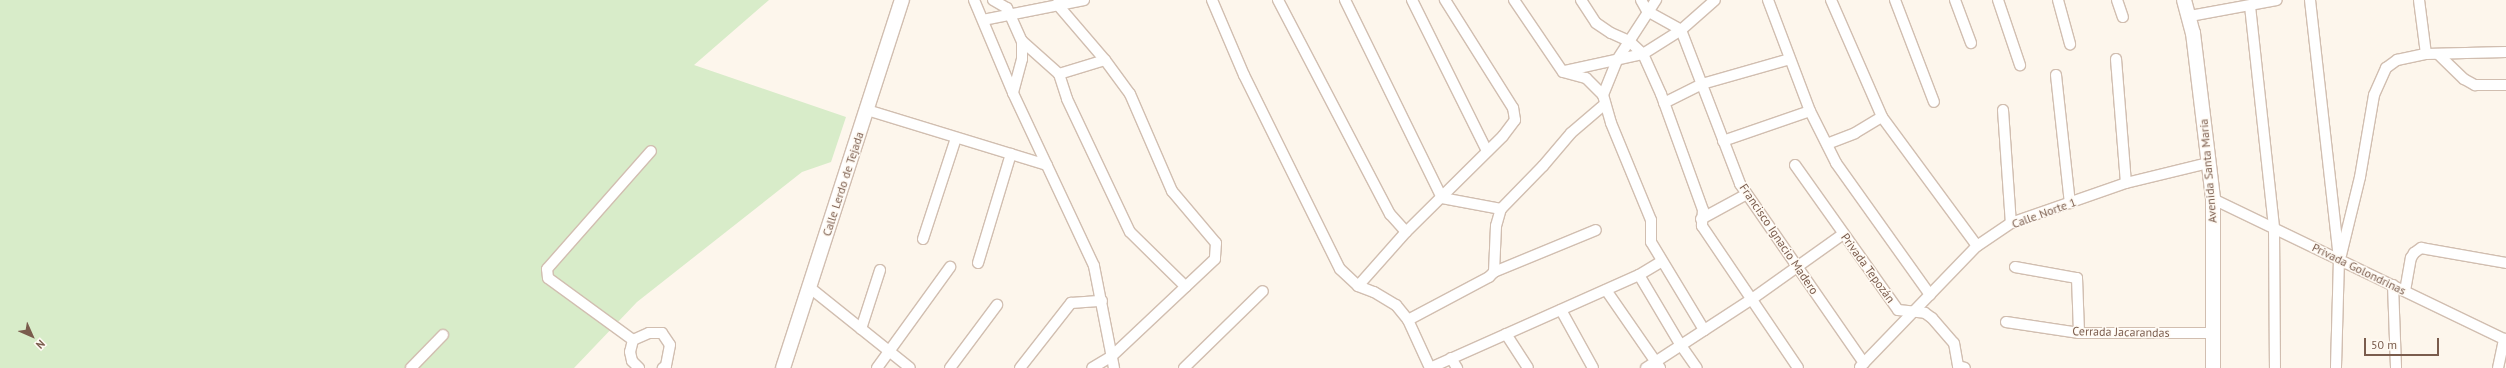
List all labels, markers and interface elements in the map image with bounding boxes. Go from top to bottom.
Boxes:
street label: Avenida Santa María [2196,118,2220,224]
street label: Calle Lerdo de Tejada [819,130,867,238]
street label: Francisco Ignacio Madero [1737,181,1821,297]
street label: Calle Norte 1 [2010,195,2078,231]
street label: Privada Tepozán [1838,230,1898,306]
street label: Privada Golondrinas [2310,240,2408,298]
north arrow [12,316,52,356]
street label: Cerrada Jacarandas [2072,324,2170,340]
scale bar [2366,330,2441,356]
text: N [33,337,48,352]
text: 50 m [2371,337,2397,352]

